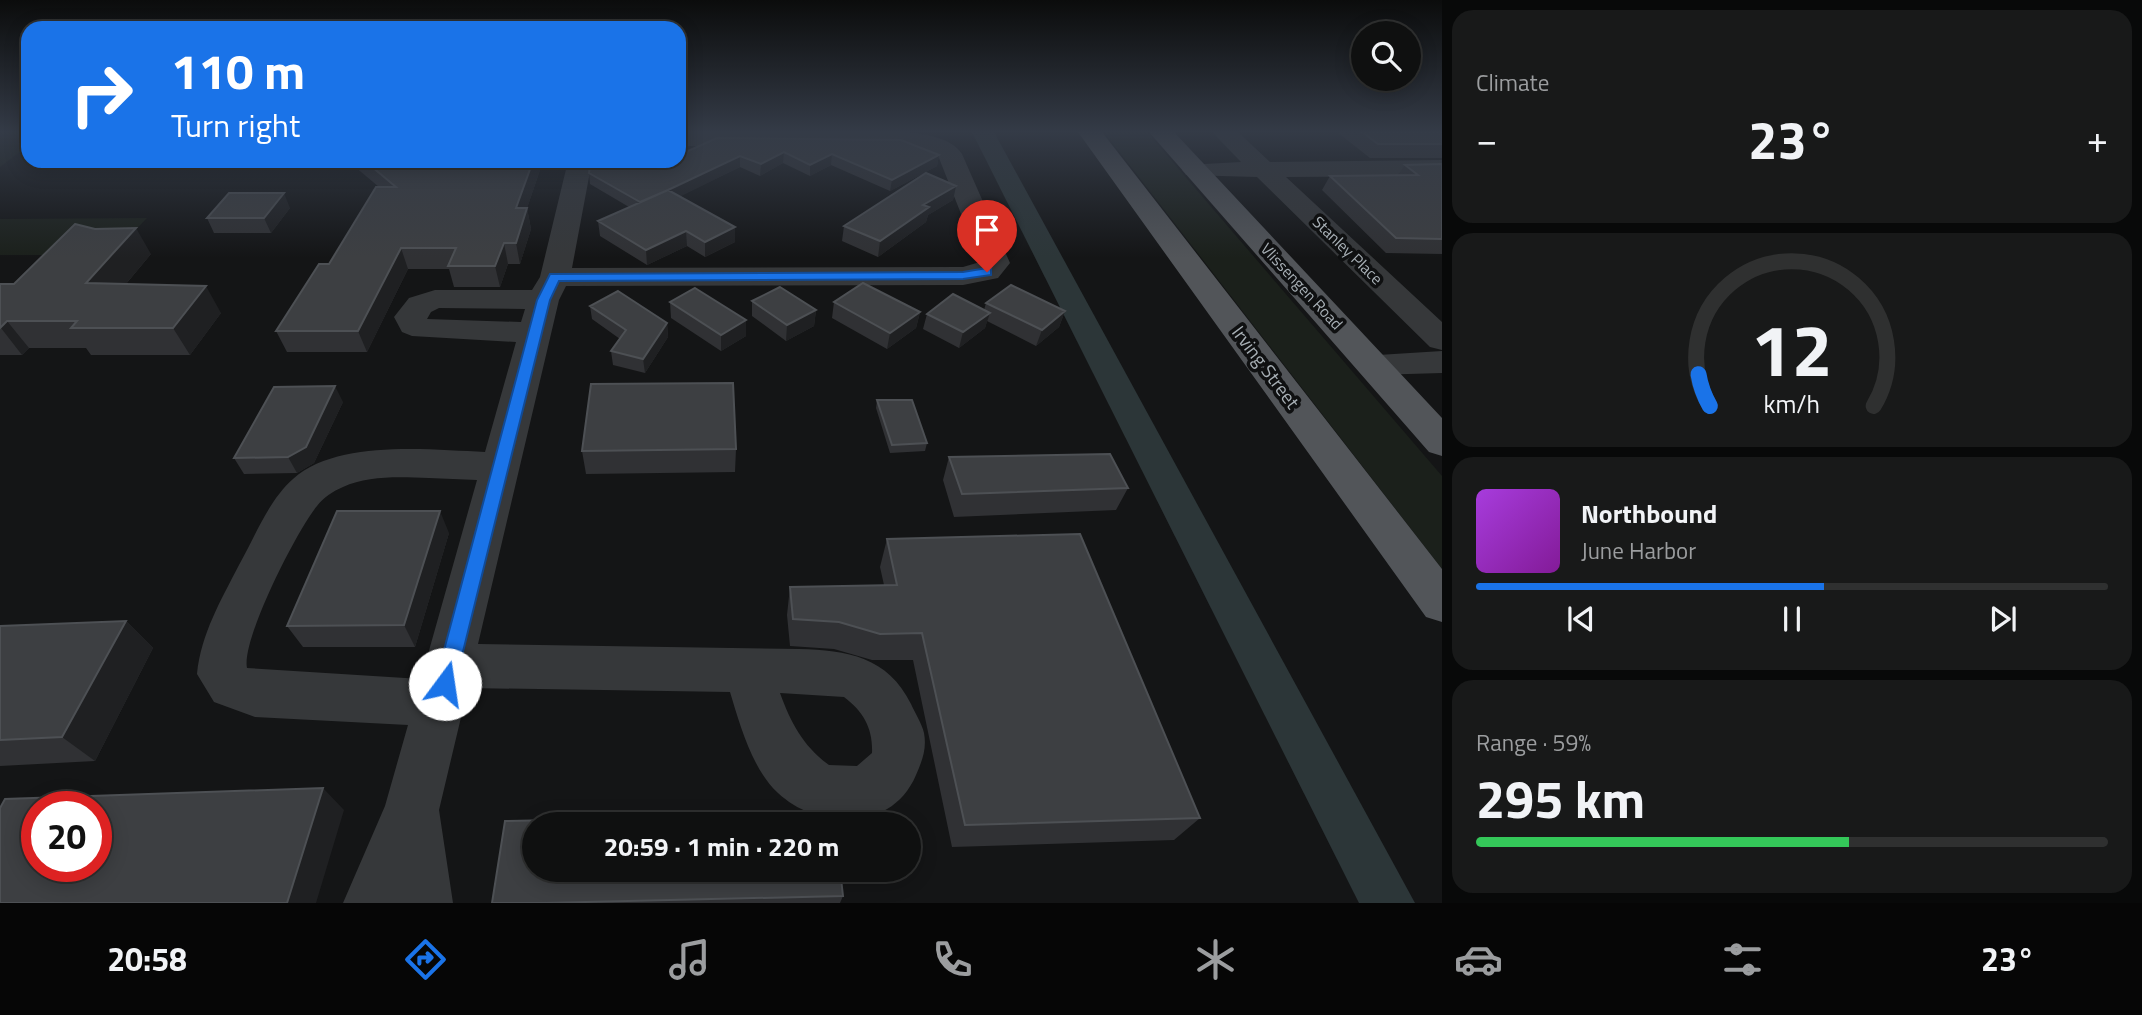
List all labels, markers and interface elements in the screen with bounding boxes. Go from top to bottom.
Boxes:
map controls [1351,21,1421,91]
button: search [1351,21,1421,91]
text: 110 m [171,33,305,108]
icon: right [56,49,147,140]
text: Climate [1476,65,1549,100]
text: 23° [1748,100,1836,179]
text: Turn right [171,101,300,149]
text: − [1476,110,1497,168]
text: + [2087,110,2108,168]
pin [957,200,1017,272]
street label: Stanley Place [1307,210,1389,290]
icon: arrive [968,211,1006,249]
street label: Vlissengen Road [1255,237,1349,335]
text: 12 [1751,294,1833,404]
street label: Irving Street [1225,319,1308,415]
text: km/h [1764,385,1820,423]
text: Northbound [1581,494,1717,533]
text: June Harbor [1581,533,1696,568]
icon: previous [1562,600,1600,638]
icon: pause [1773,600,1811,638]
icon: next [1984,600,2022,638]
position arrow [408,647,482,721]
text: Range · 59% [1476,725,1591,760]
text: 295 km [1476,759,1645,838]
speed limit sign: 20 [21,791,112,882]
text: 20:59 · 1 min · 220 m [604,827,839,866]
text: 20:58 [107,935,187,983]
icon: directions [401,935,450,984]
icon: music [665,935,714,984]
icon: phone [928,935,977,984]
icon: climate [1191,935,1240,984]
icon: car [1454,935,1503,984]
icon: filters [1718,935,1767,984]
text: 23° [1981,935,2035,983]

